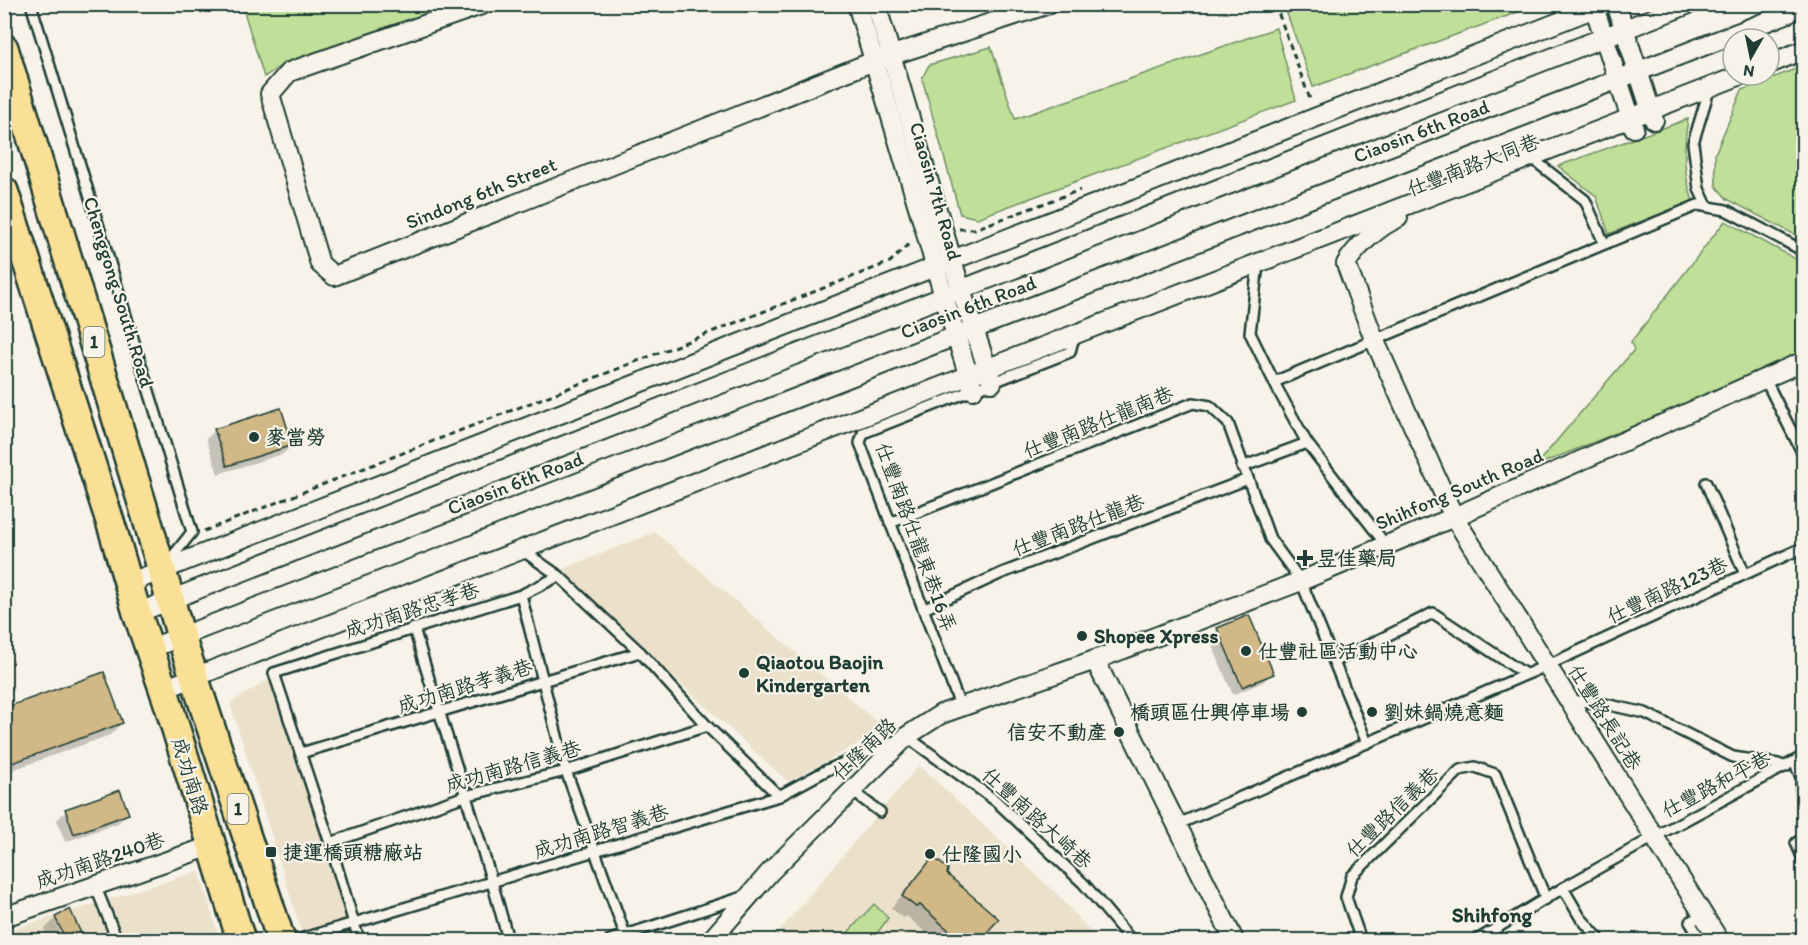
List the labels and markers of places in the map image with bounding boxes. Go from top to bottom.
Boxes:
place label: 麥當勞 [266,425,326,449]
marker: 麥當勞 [247,430,261,444]
place label: 昱佳藥局 [1317,546,1397,570]
marker: 昱佳藥局 [1298,551,1312,565]
place label: Shopee Xpress [1094,624,1218,649]
marker: Shopee Xpress [1075,629,1089,643]
place label: 仕豐社區活動中心 [1258,639,1418,663]
marker: 仕豐社區活動中心 [1239,644,1253,658]
place label: Qiaotou Baojin Kindergarten [756,650,883,698]
marker: Qiaotou Baojin Kindergarten [737,666,751,680]
place label: 橋頭區仕興停車場 [1130,700,1290,724]
place label: 劉妹鍋燒意麵 [1384,700,1504,724]
marker: 橋頭區仕興停車場 [1295,705,1309,719]
marker: 劉妹鍋燒意麵 [1365,705,1379,719]
place label: 信安不動產 [1007,720,1107,744]
marker: 信安不動產 [1112,725,1126,739]
place label: 捷運橋頭糖廠站 [283,840,423,864]
place label: 仕隆國小 [942,842,1022,866]
marker: 捷運橋頭糖廠站 [264,845,278,859]
marker: 仕隆國小 [923,847,937,861]

